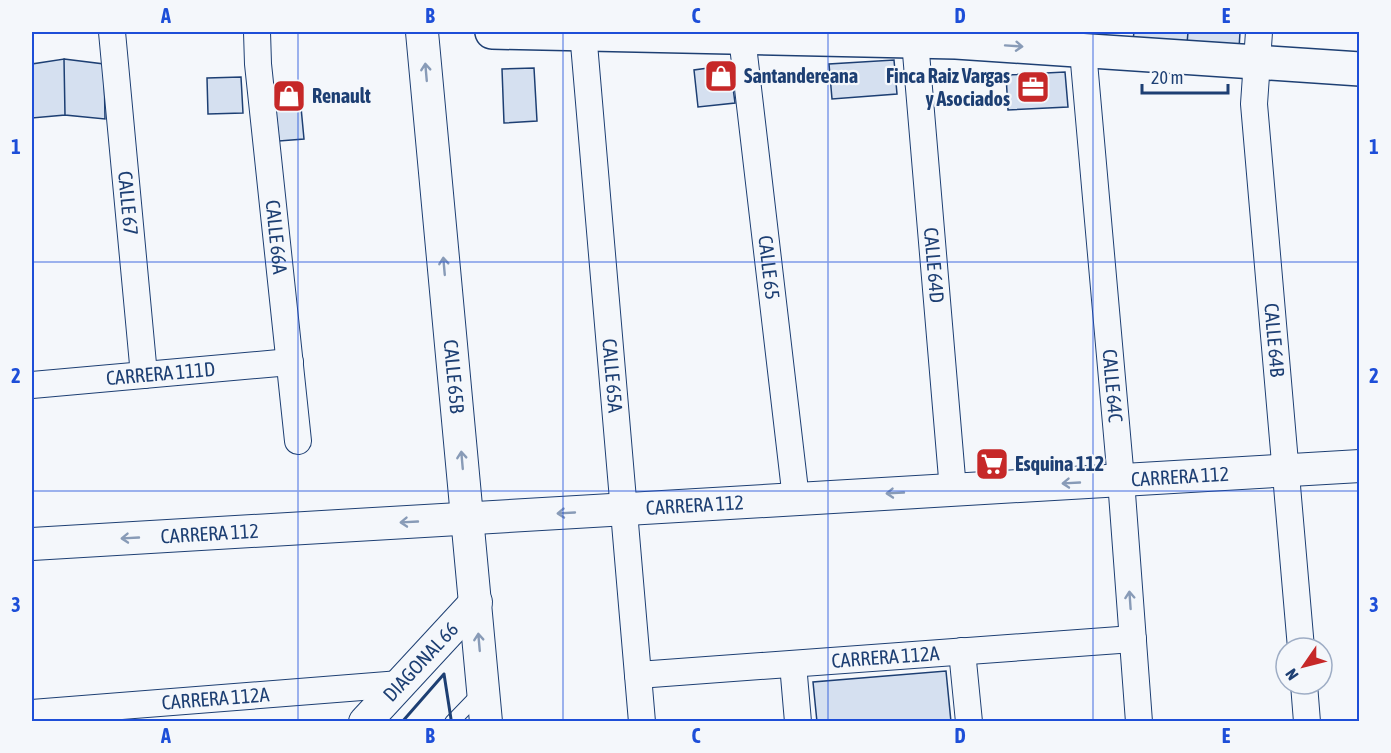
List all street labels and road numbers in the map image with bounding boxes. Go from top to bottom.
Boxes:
street label: CALLE 67 [114,170,143,236]
street label: CALLE 66A [262,199,292,275]
street label: CALLE 64D [920,227,949,304]
street label: CALLE 65 [754,234,785,301]
street label: CALLE 64B [1260,302,1290,378]
street label: CALLE 65A [598,338,628,414]
street label: CALLE 65B [440,339,469,415]
street label: CALLE 64C [1098,348,1128,423]
street label: CARRERA 111D [105,357,216,389]
street label: CARRERA 112 [1130,462,1230,490]
street label: CARRERA 112 [645,490,744,519]
street label: CARRERA 112 [160,519,259,547]
street label: DIAGONAL 66 [378,617,462,706]
street label: CARRERA 112A [831,641,940,672]
street label: CARRERA 112A [161,682,270,714]

